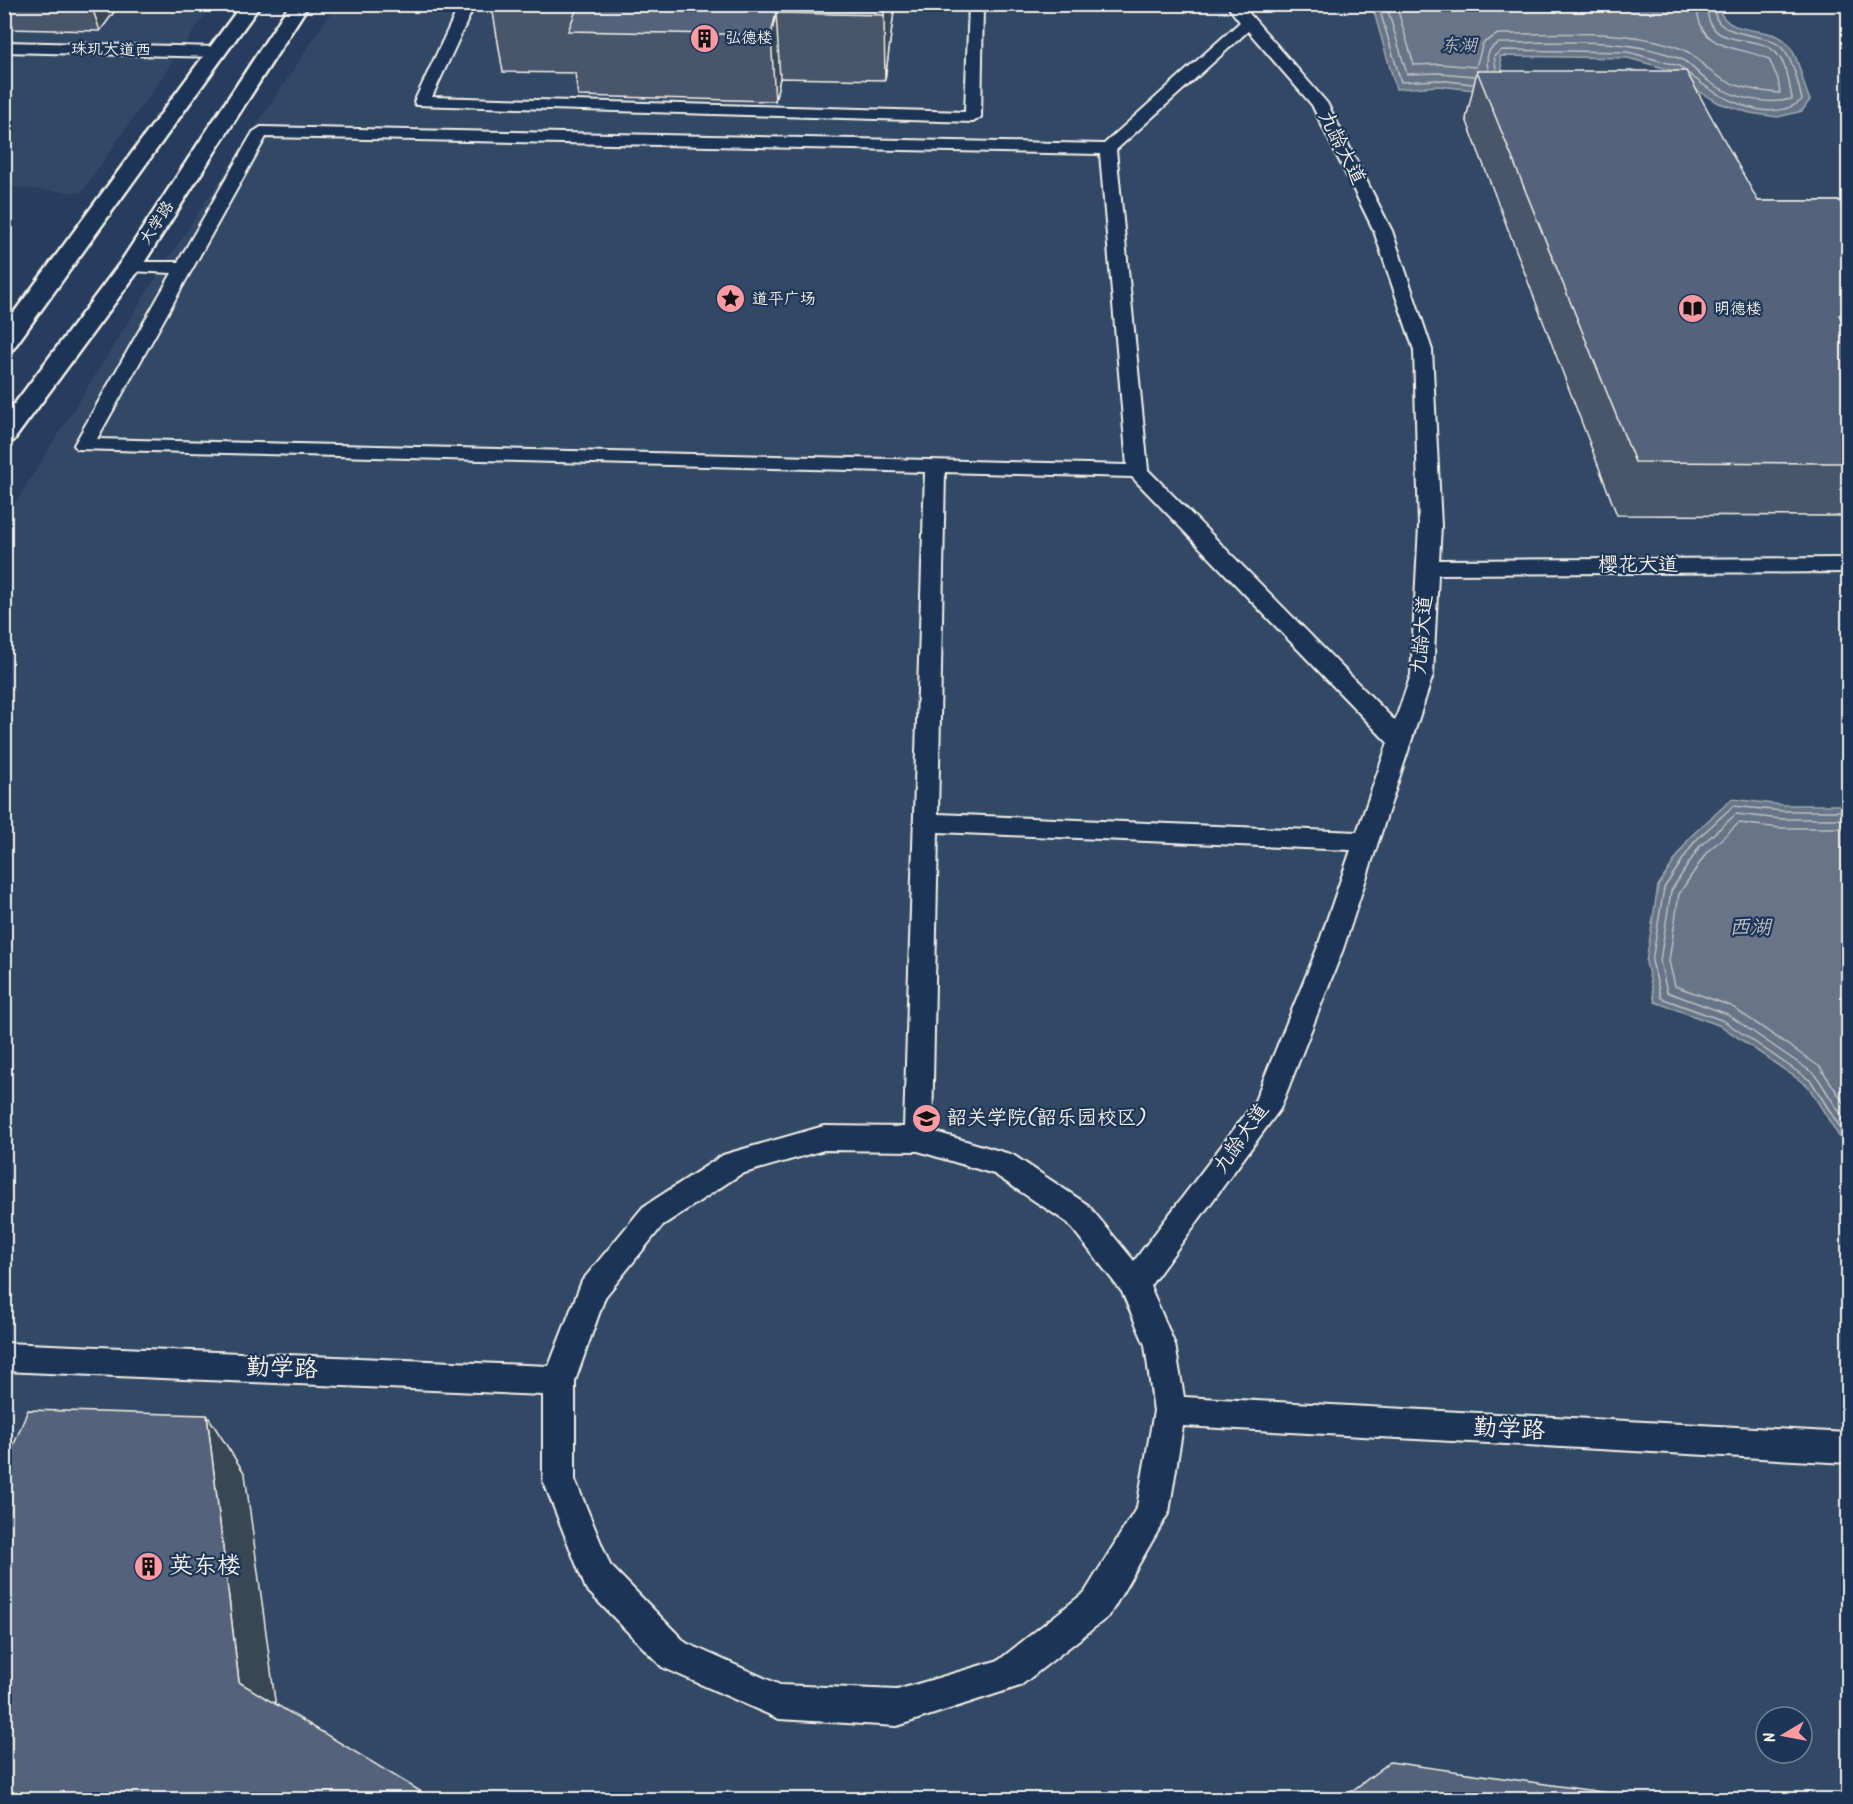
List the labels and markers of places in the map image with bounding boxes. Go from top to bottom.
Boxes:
building icon: 弘德楼 [688,22,720,54]
place label: 弘德楼 [725,26,773,51]
place icon: 道平广场 [715,283,747,315]
place label: 道平广场 [752,287,816,312]
library icon: 明德楼 [1677,293,1709,325]
place label: 明德楼 [1714,297,1762,322]
school or university icon: 韶关学院(韶乐园校区) [910,1103,942,1135]
place label: 韶关学院(韶乐园校区) [947,1103,1147,1135]
place label: 英东楼 [169,1547,241,1586]
building icon: 英东楼 [132,1550,164,1582]

